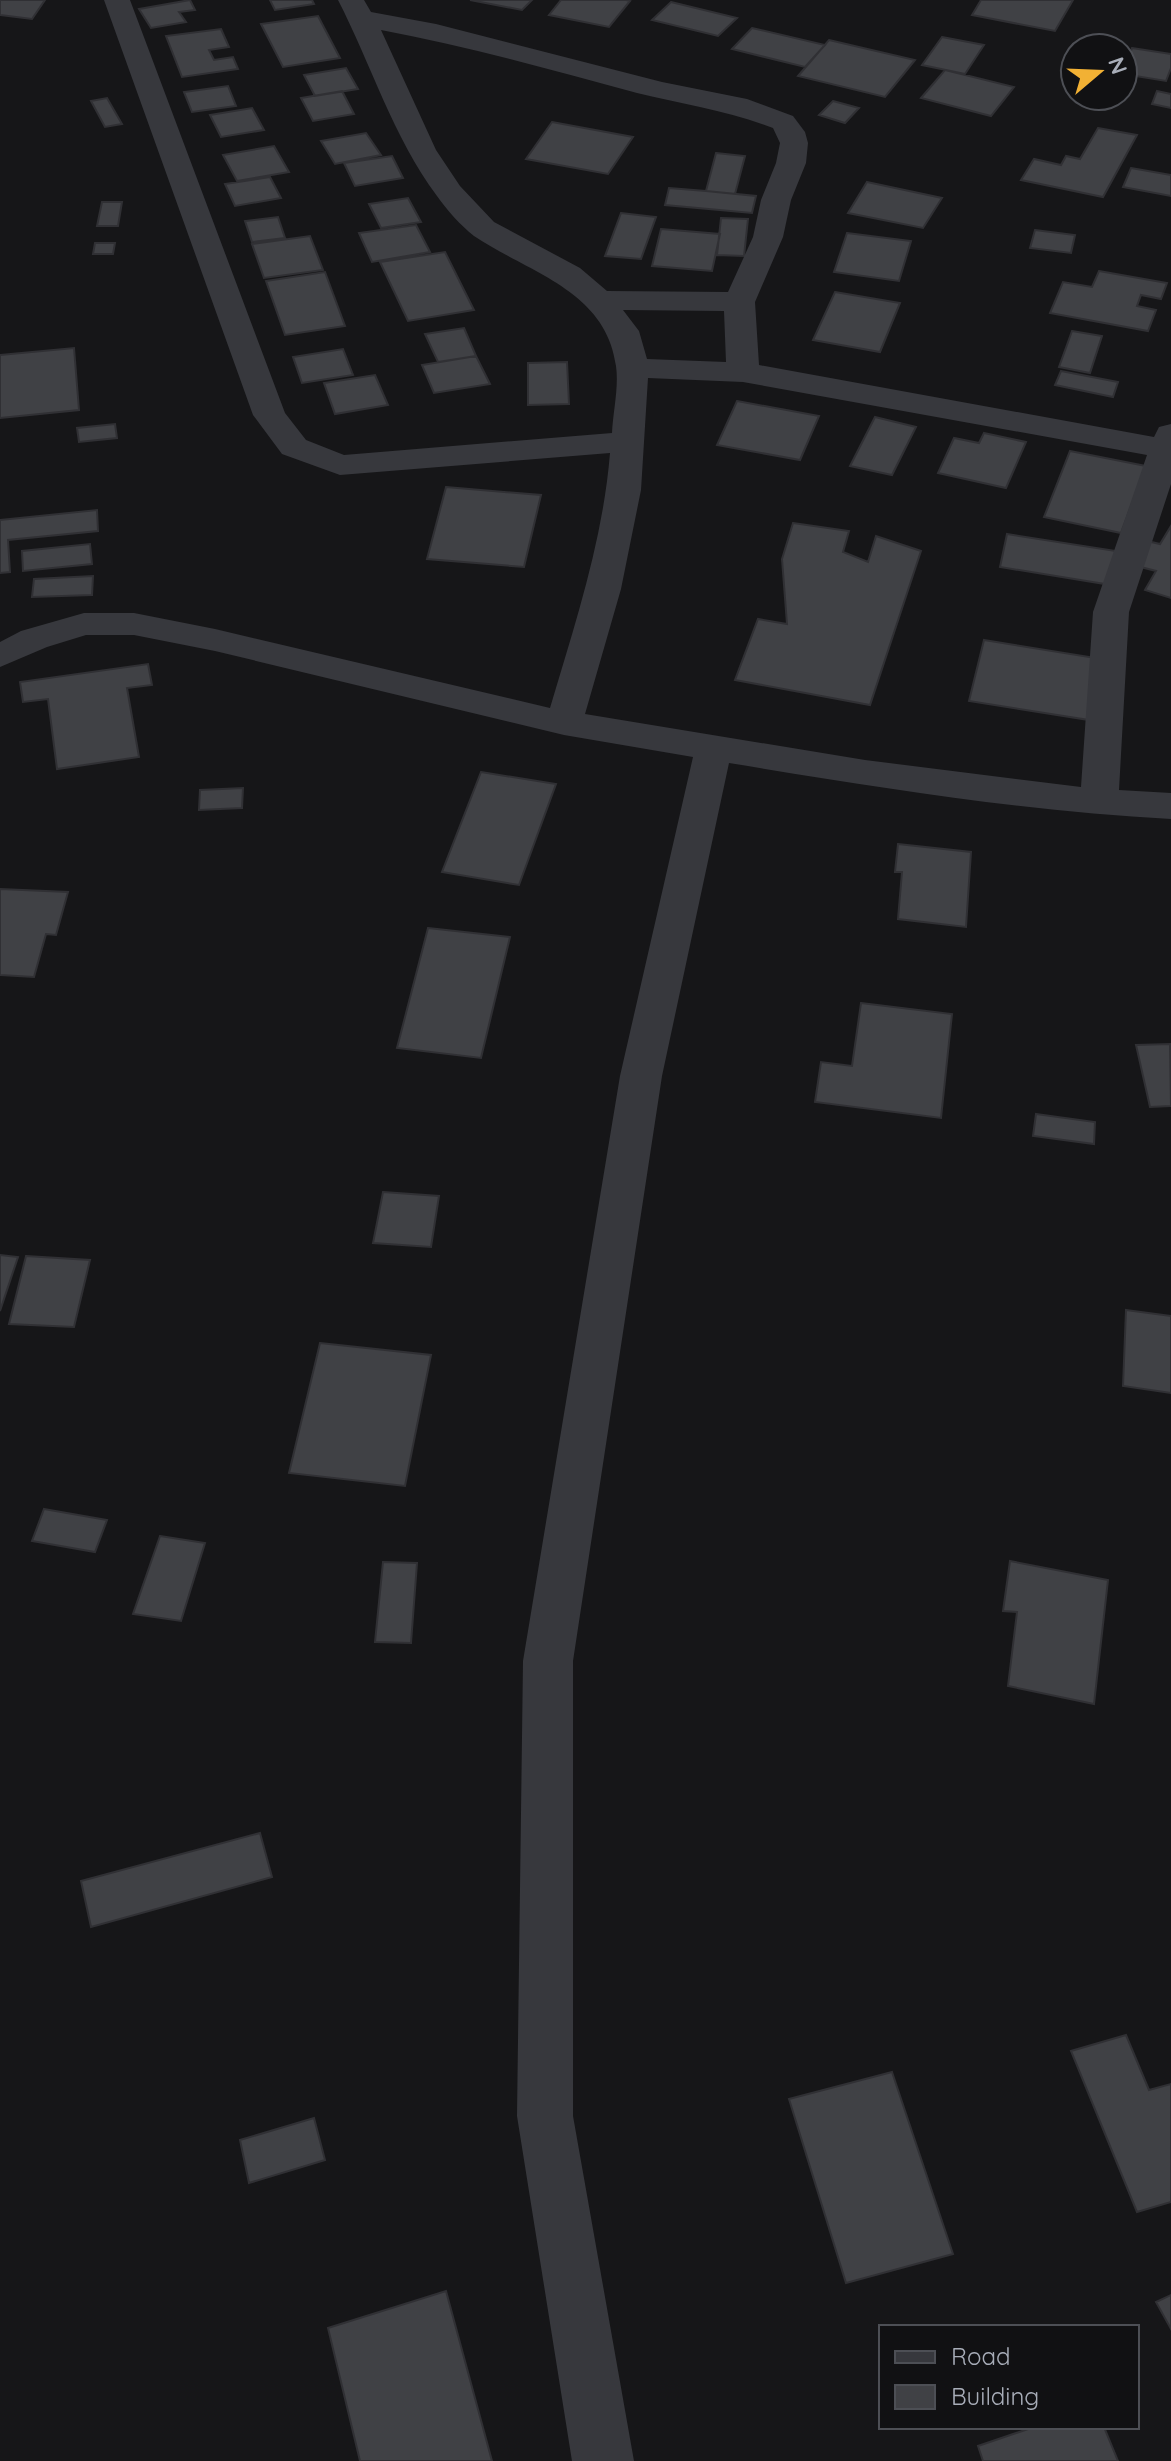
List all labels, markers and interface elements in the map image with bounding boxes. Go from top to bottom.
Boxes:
north arrow [1059,32,1139,112]
text: N [1102,53,1134,78]
legend [879,2325,1139,2429]
text: Road [951,2341,1011,2371]
text: Building [951,2381,1039,2411]

